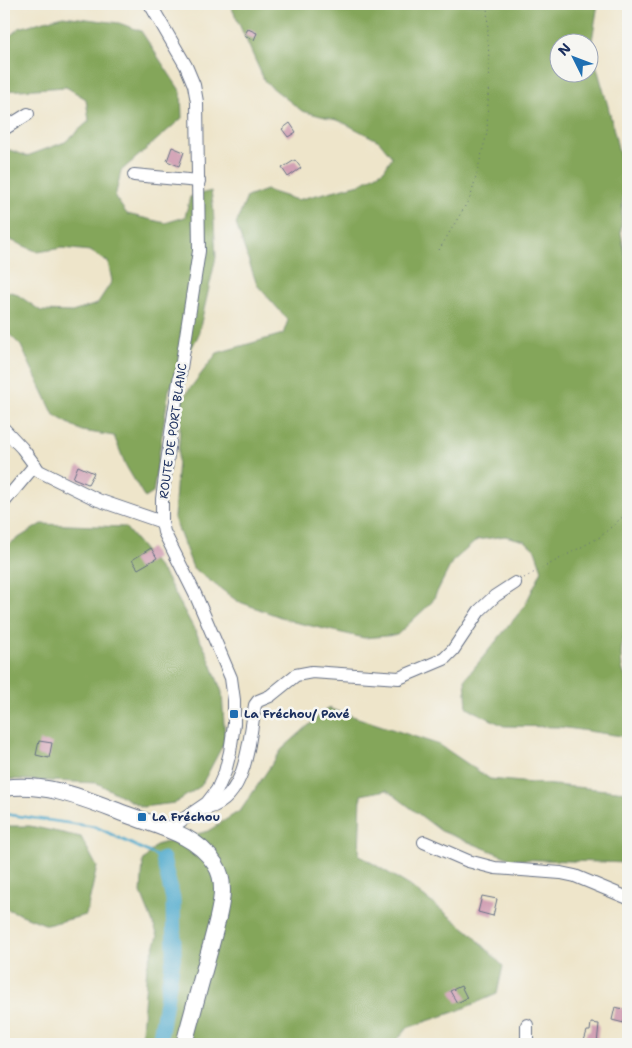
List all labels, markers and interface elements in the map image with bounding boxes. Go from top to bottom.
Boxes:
north arrow [550,32,600,82]
text: N [554,39,575,59]
street label: ROUTE DE PORT BLANC [156,362,190,500]
place label: La Fréchou/ Pavé [244,706,350,722]
marker: La Fréchou/ Pavé [228,708,240,720]
place label: La Fréchou [152,809,220,825]
marker: La Fréchou [136,811,148,823]

